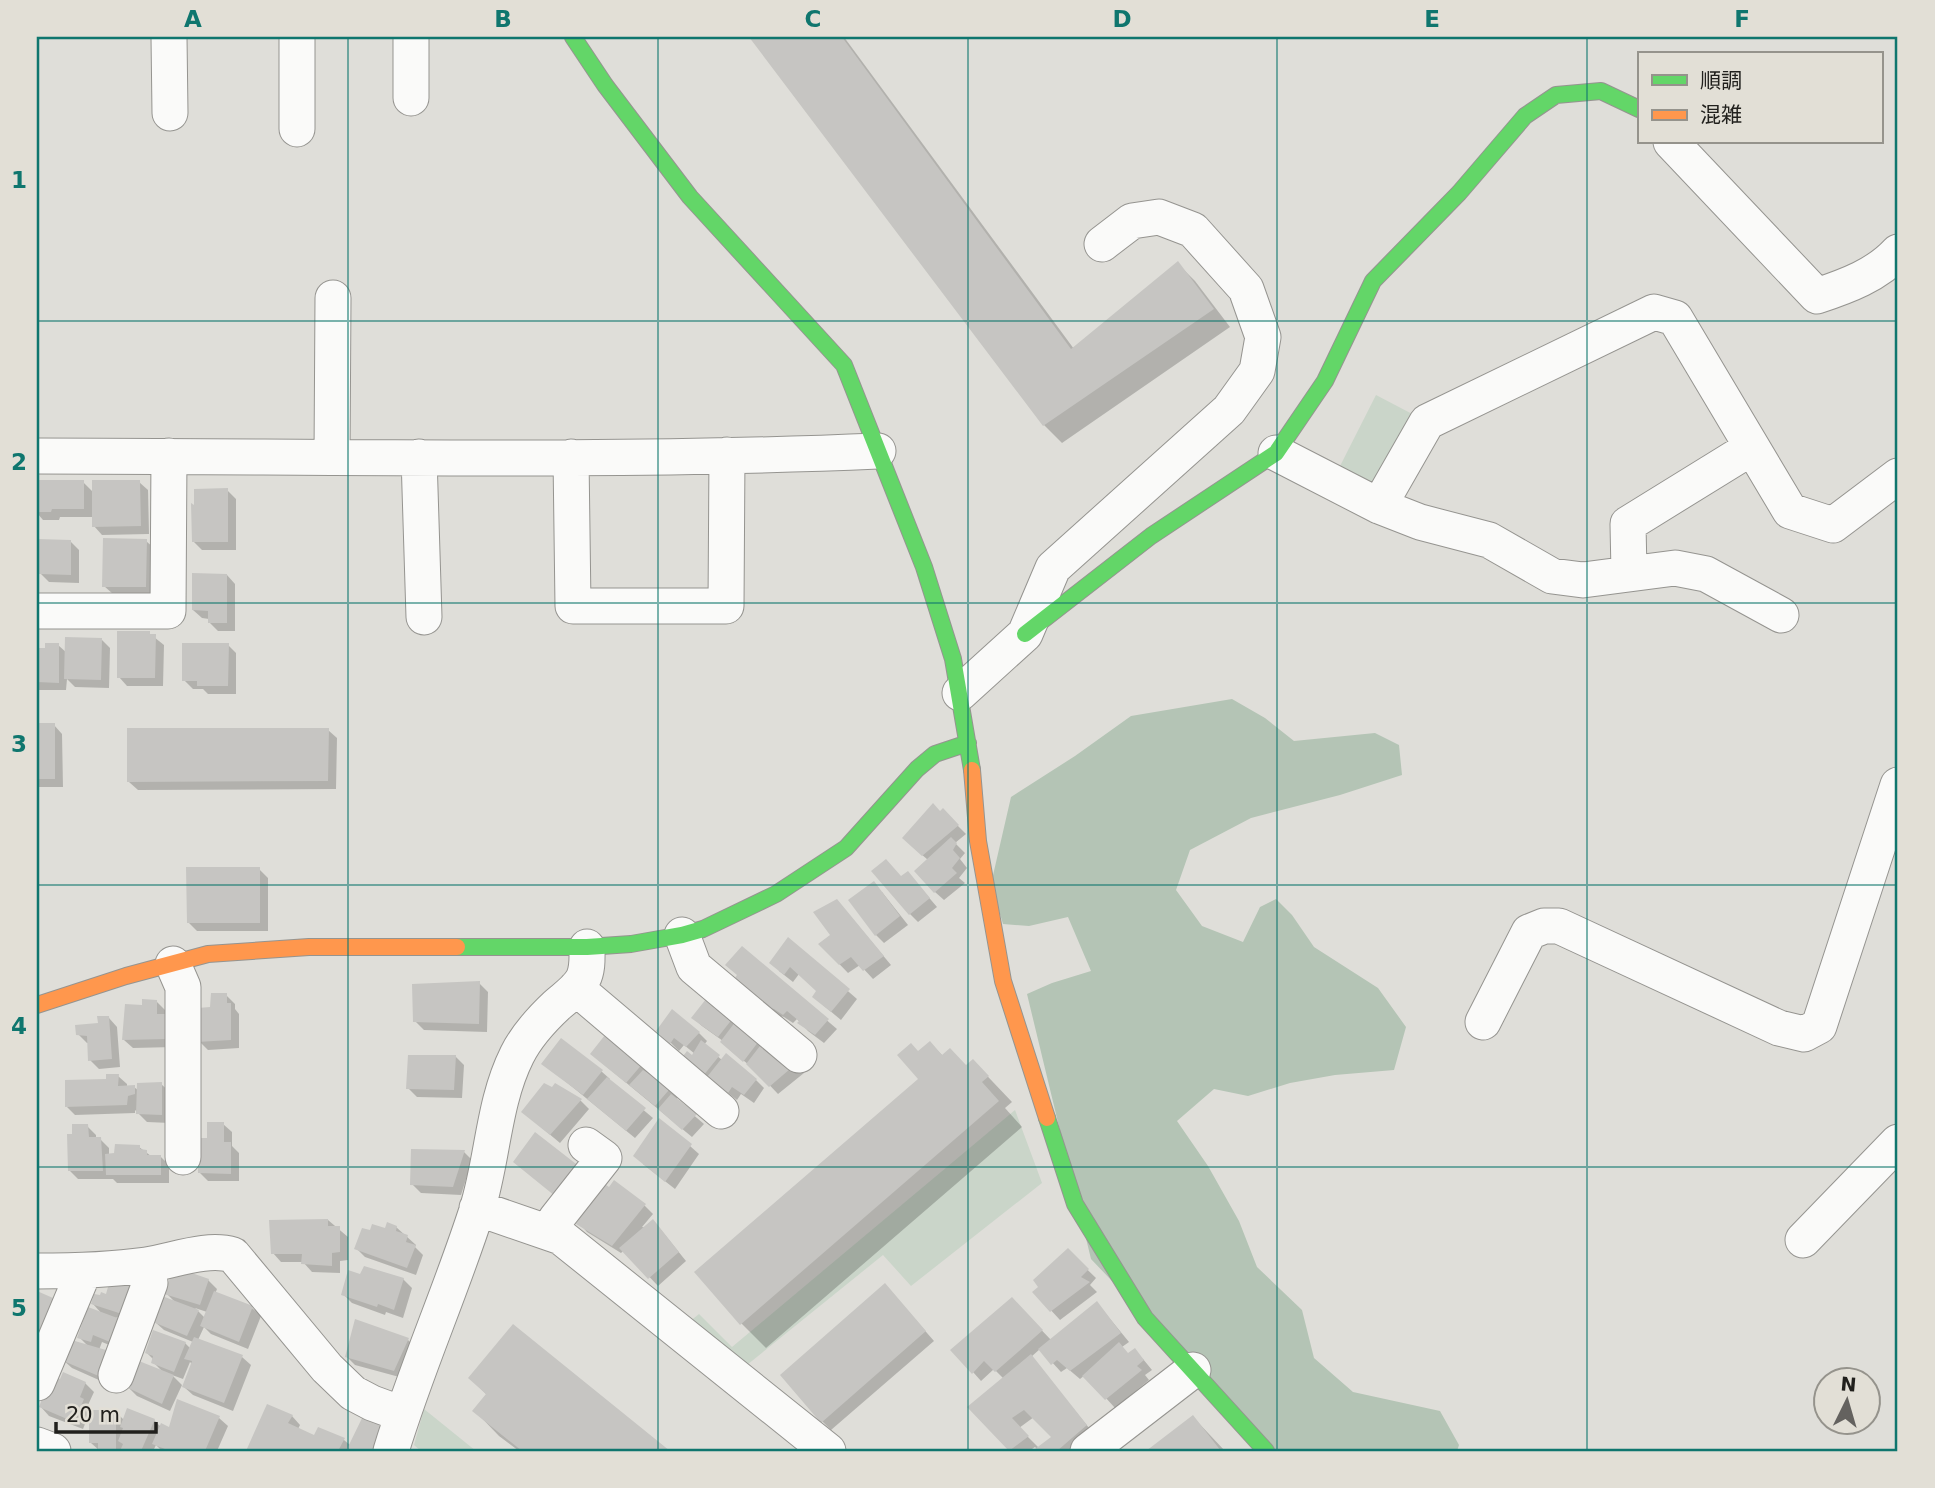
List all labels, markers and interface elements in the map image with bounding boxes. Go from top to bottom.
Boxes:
text: A [184,6,202,32]
text: B [494,6,512,32]
text: C [805,6,821,32]
text: D [1112,6,1132,32]
text: E [1424,6,1440,32]
text: F [1734,6,1750,32]
legend [1638,52,1882,144]
text: 順調 [1700,69,1742,93]
text: 混雑 [1700,103,1742,127]
text: 1 [11,167,27,193]
text: 2 [11,449,27,475]
text: 3 [11,731,27,757]
text: 4 [11,1013,27,1039]
text: 5 [11,1295,27,1321]
north arrow [1812,1366,1882,1436]
text: N [1840,1372,1857,1396]
scale bar [56,1390,156,1434]
text: 20 m [66,1403,120,1427]

